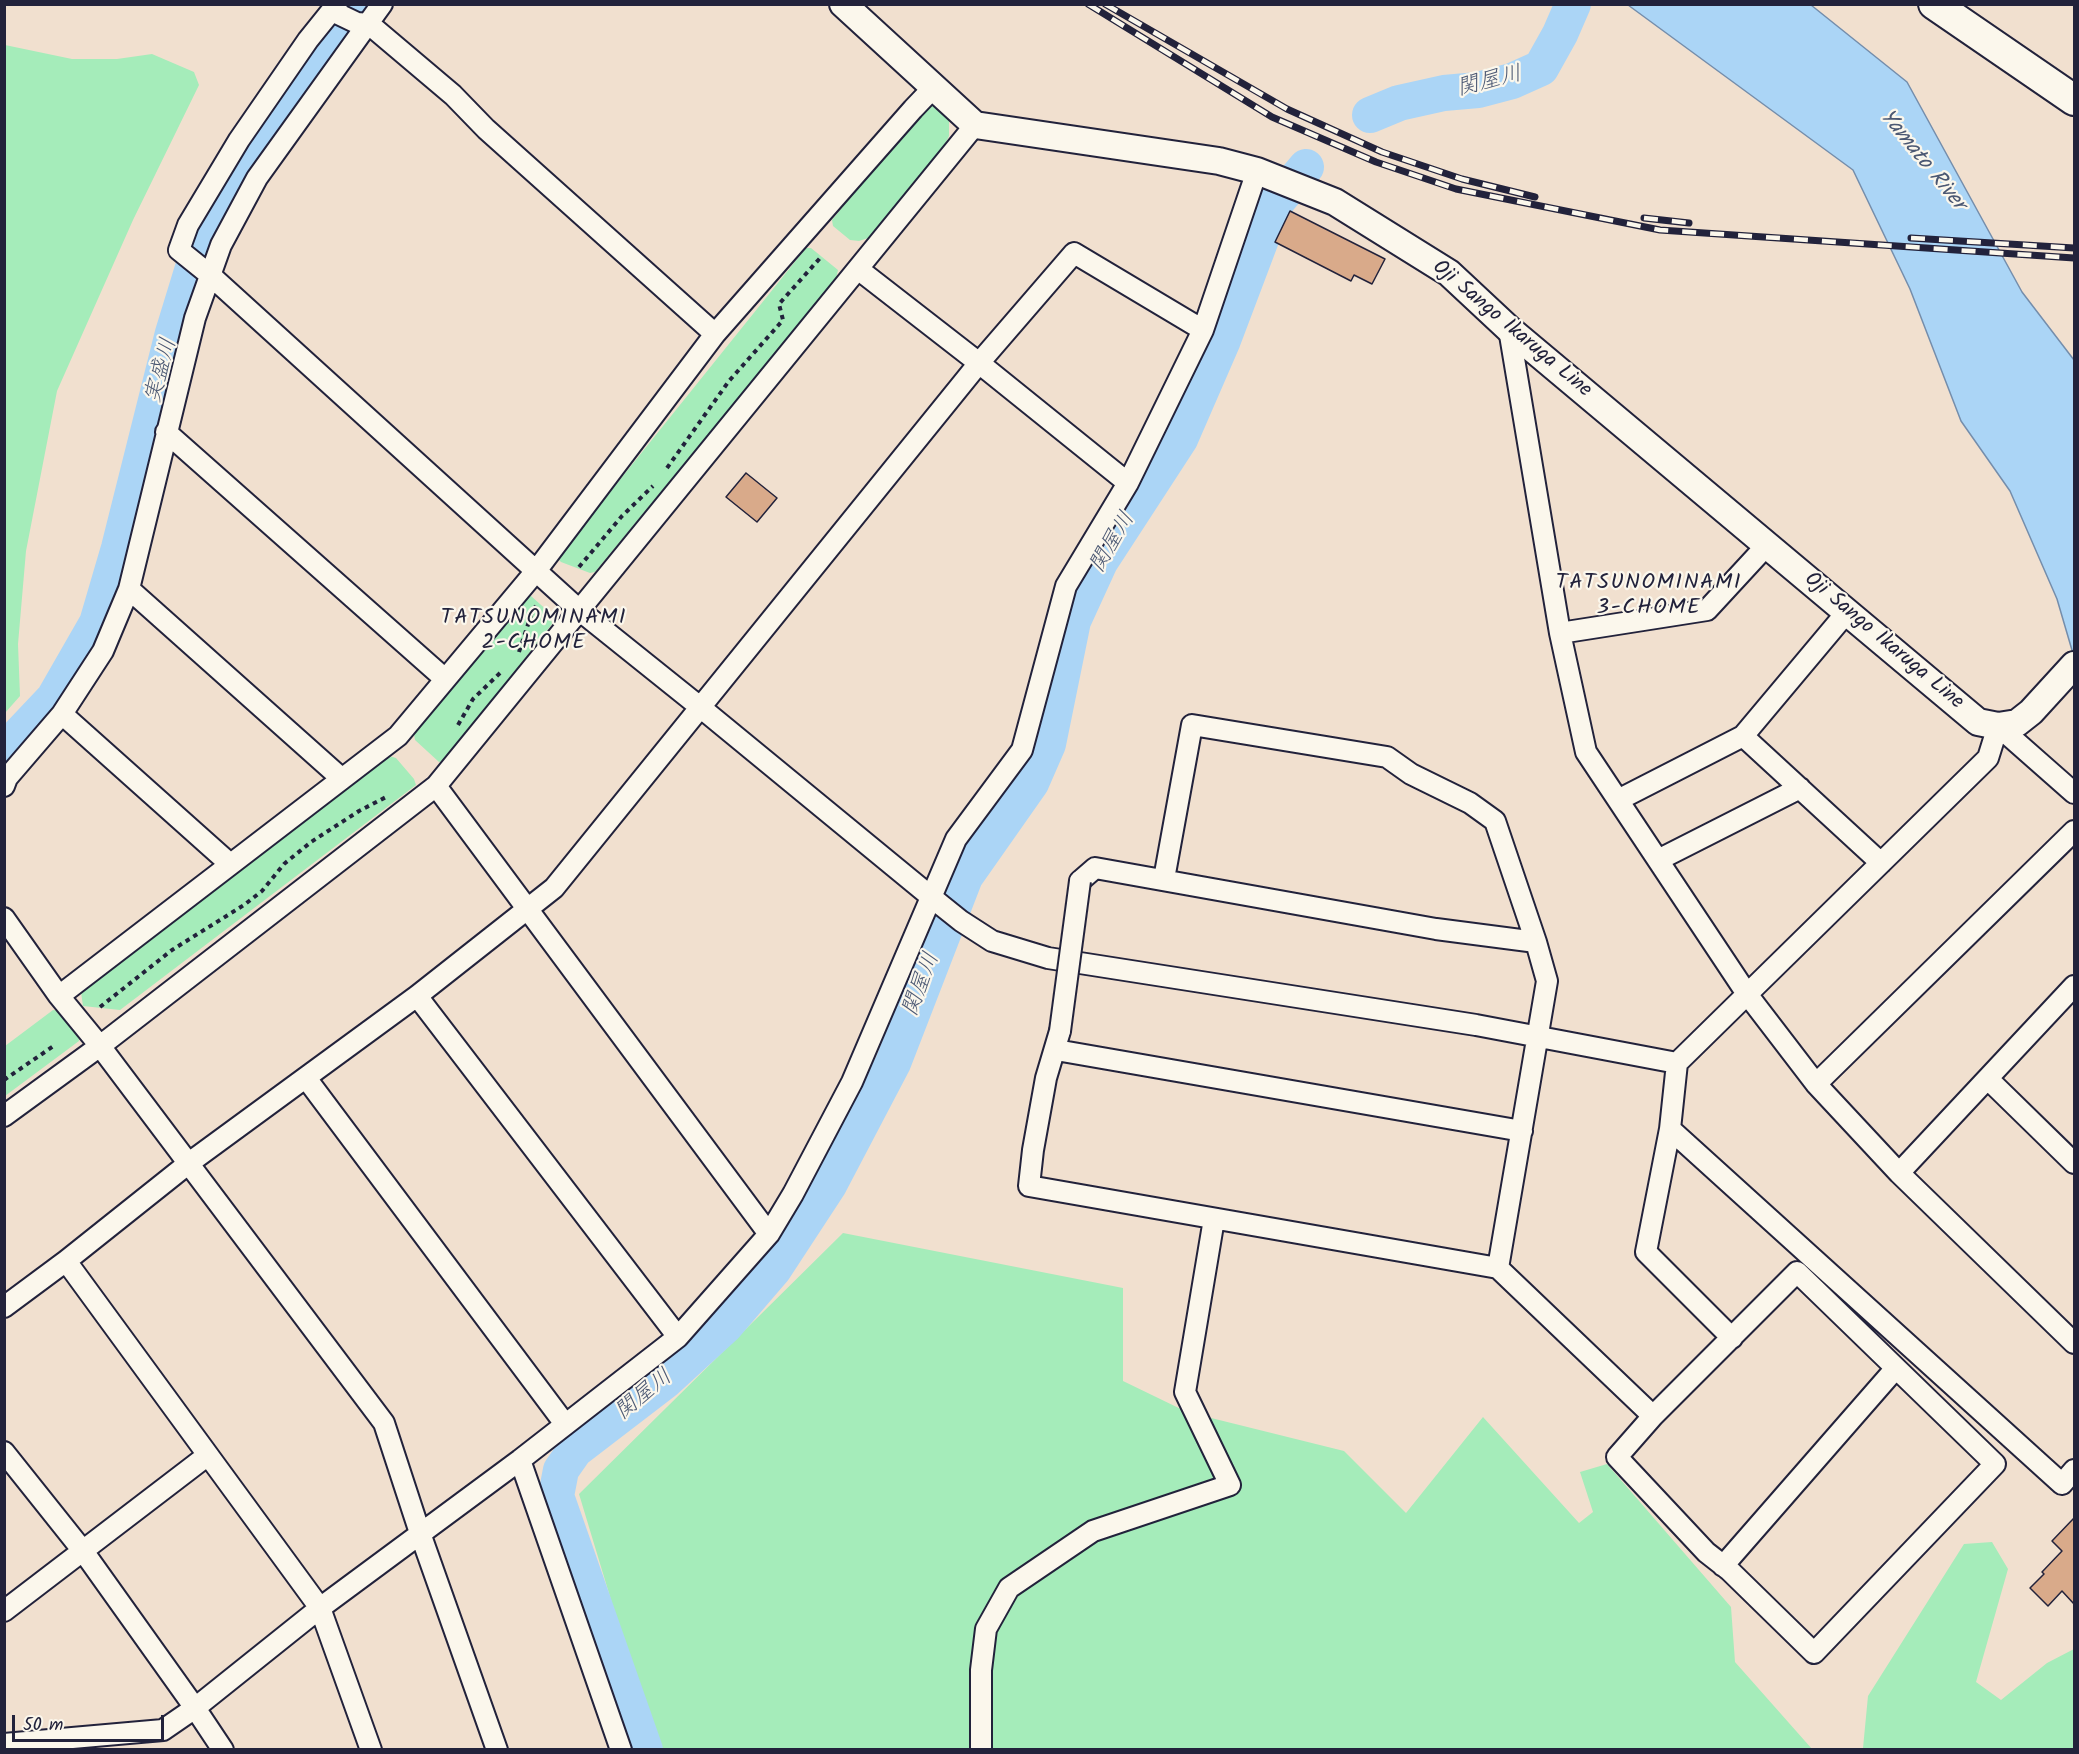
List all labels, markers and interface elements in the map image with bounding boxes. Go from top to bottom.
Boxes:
water label: 関屋川 [1455,62,1525,104]
water label: Yamato River [1872,105,1970,217]
street label: Oji Sango Ikaruga Line [1426,256,1596,404]
water label: 実盛川 [142,336,184,406]
water label: 関屋川 [1086,508,1142,578]
street label: Oji Sango Ikaruga Line [1798,568,1968,716]
district label: TATSUNOMINAMI 3-CHOME [1556,571,1742,622]
district label: TATSUNOMINAMI 2-CHOME [441,606,627,658]
water label: 関屋川 [899,949,947,1021]
water label: 関屋川 [611,1365,679,1427]
scale bar [15,1703,166,1741]
text: 50 m [23,1711,63,1740]

